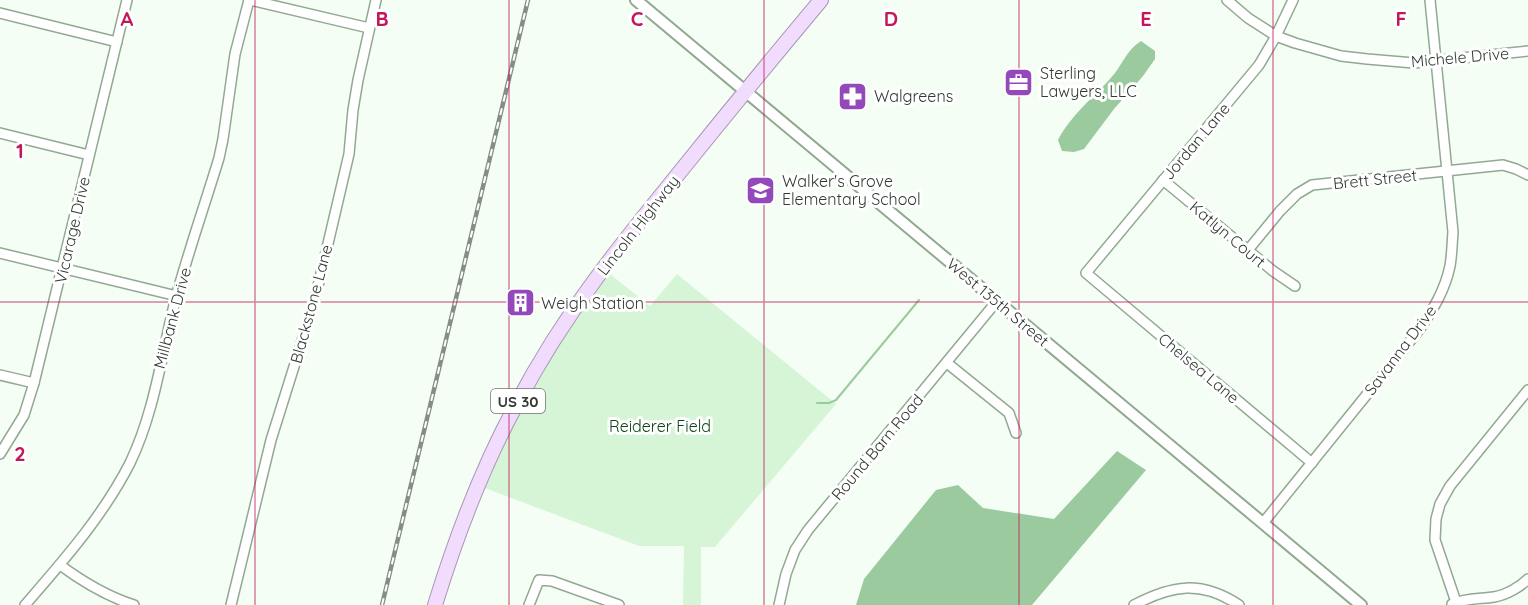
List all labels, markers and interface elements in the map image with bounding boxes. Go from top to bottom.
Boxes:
text: A [121,6,134,31]
text: B [375,6,389,31]
text: C [631,6,644,31]
text: D [884,6,898,31]
text: E [1140,6,1152,31]
text: F [1395,6,1407,31]
street label: Michele Drive [1410,43,1510,71]
place label: Sterling Lawyers, LLC [1040,63,1137,101]
office icon: Sterling Lawyers, LLC [1003,66,1035,98]
pharmacy icon: Walgreens [837,80,869,112]
place label: Walgreens [874,86,953,106]
street label: Jordan Lane [1158,99,1234,183]
text: 1 [16,138,24,163]
street label: Brett Street [1332,165,1418,193]
street label: Lincoln Highway [593,171,683,279]
place label: Walker's Grove Elementary School [782,171,921,209]
school or university icon: Walker's Grove Elementary School [745,174,777,206]
street label: Vicarage Drive [50,175,94,285]
street label: Katlyn Court [1186,196,1270,272]
street label: Blackstone Lane [286,242,336,366]
street label: West 135th Street [943,253,1053,351]
street label: Millbank Drive [149,265,195,371]
building icon: Weigh Station [504,287,536,319]
place label: Weigh Station [541,293,644,313]
street label: Savanna Drive [1360,301,1440,399]
street label: Chelsea Lane [1154,328,1244,408]
road number: US 30 [491,389,545,413]
street label: Round Barn Road [827,390,927,504]
park label: Reiderer Field [609,416,711,436]
text: 2 [14,441,26,466]

